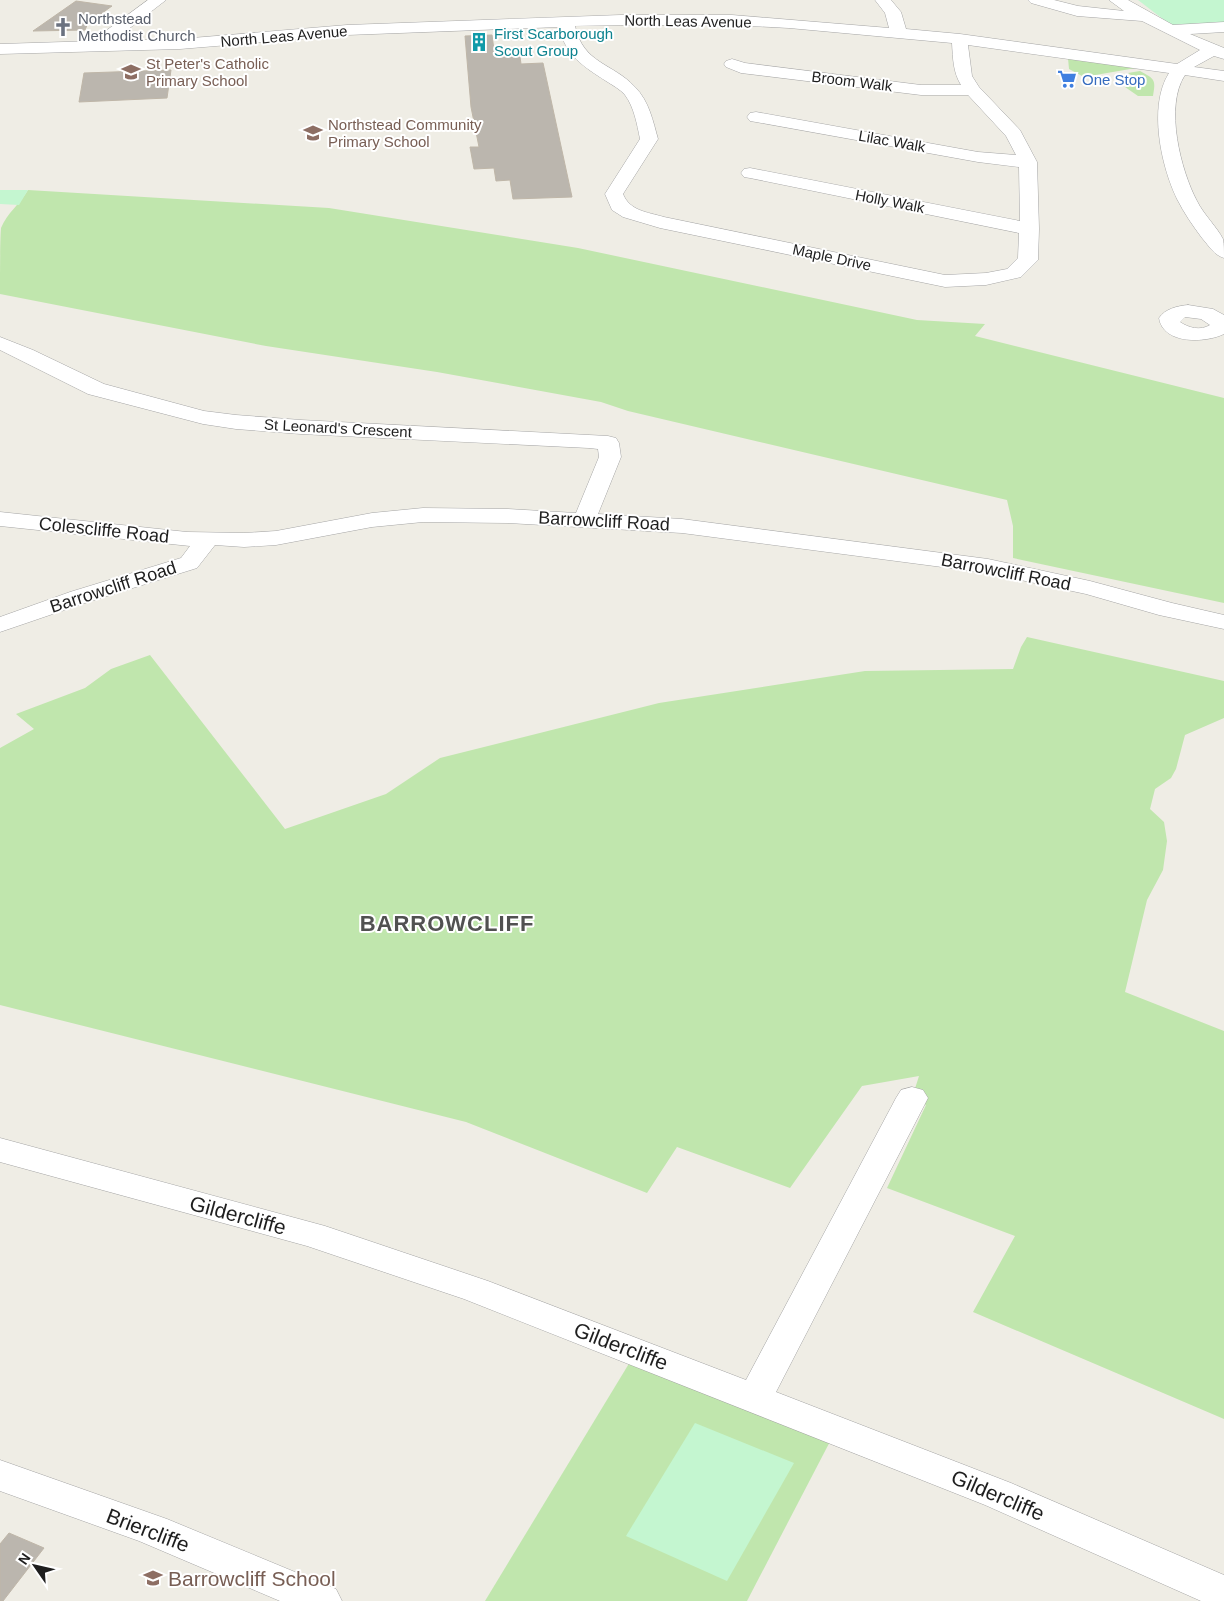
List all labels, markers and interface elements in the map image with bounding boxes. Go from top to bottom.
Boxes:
place label: Northstead Methodist Church [78,10,196,44]
street label: North Leas Avenue [624,11,752,31]
church icon: Northstead Methodist Church [52,16,74,38]
street label: North Leas Avenue [220,22,348,50]
place label: First Scarborough Scout Group [494,25,613,59]
building icon: First Scarborough Scout Group [468,31,490,53]
place label: St Peter's Catholic Primary School [146,55,269,89]
school or university icon: St Peter's Catholic Primary School [120,61,142,83]
street label: Broom Walk [811,68,894,94]
supermarket icon: One Stop [1056,68,1078,90]
place label: One Stop [1082,71,1145,88]
place label: Northstead Community Primary School [328,116,482,150]
school or university icon: Northstead Community Primary School [302,122,324,144]
street label: Lilac Walk [857,127,927,155]
street label: Holly Walk [854,186,927,216]
street label: Maple Drive [791,240,873,274]
street label: St Leonard's Crescent [264,416,413,440]
street label: Barrowcliff Road [538,508,670,534]
street label: Colescliffe Road [38,513,170,547]
street label: Barrowcliff Road [939,550,1073,594]
street label: Barrowcliff Road [47,557,179,617]
district label: BARROWCLIFF [360,911,534,936]
street label: Gildercliffe [187,1191,289,1239]
street label: Gildercliffe [571,1318,671,1374]
street label: Gildercliffe [948,1465,1048,1525]
street label: Briercliffe [103,1504,193,1556]
north arrow [10,1541,60,1591]
text: N [15,1550,34,1567]
school or university icon: Barrowcliff School [142,1567,164,1589]
place label: Barrowcliff School [168,1567,336,1590]

